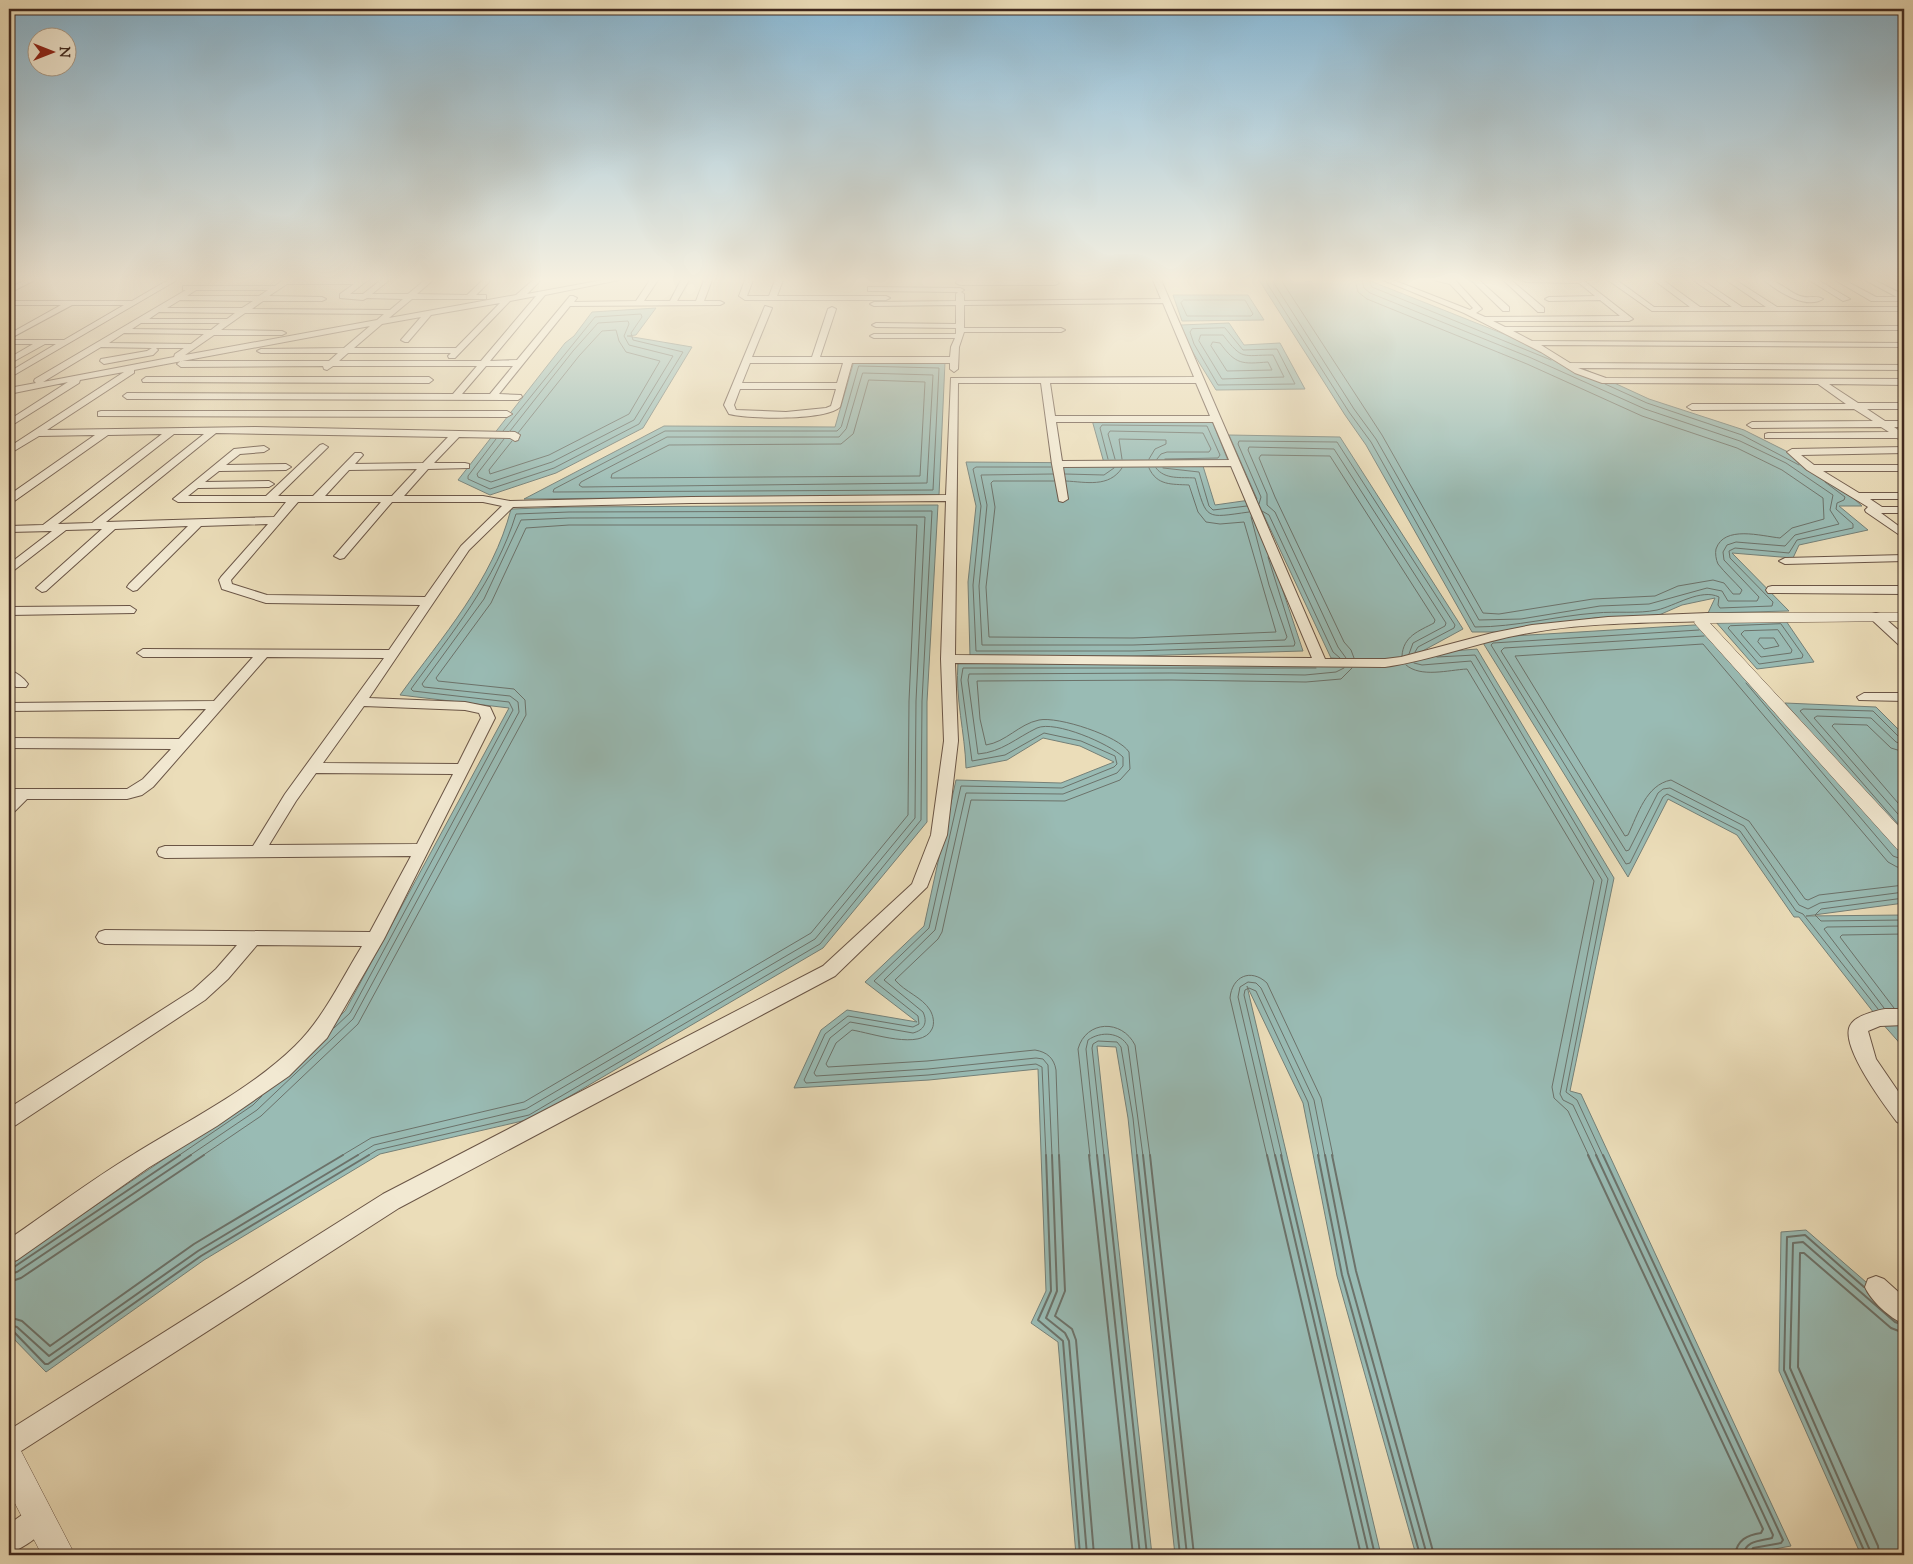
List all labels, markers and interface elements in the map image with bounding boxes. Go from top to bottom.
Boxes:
north arrow [28,28,78,78]
text: N [53,46,73,58]

